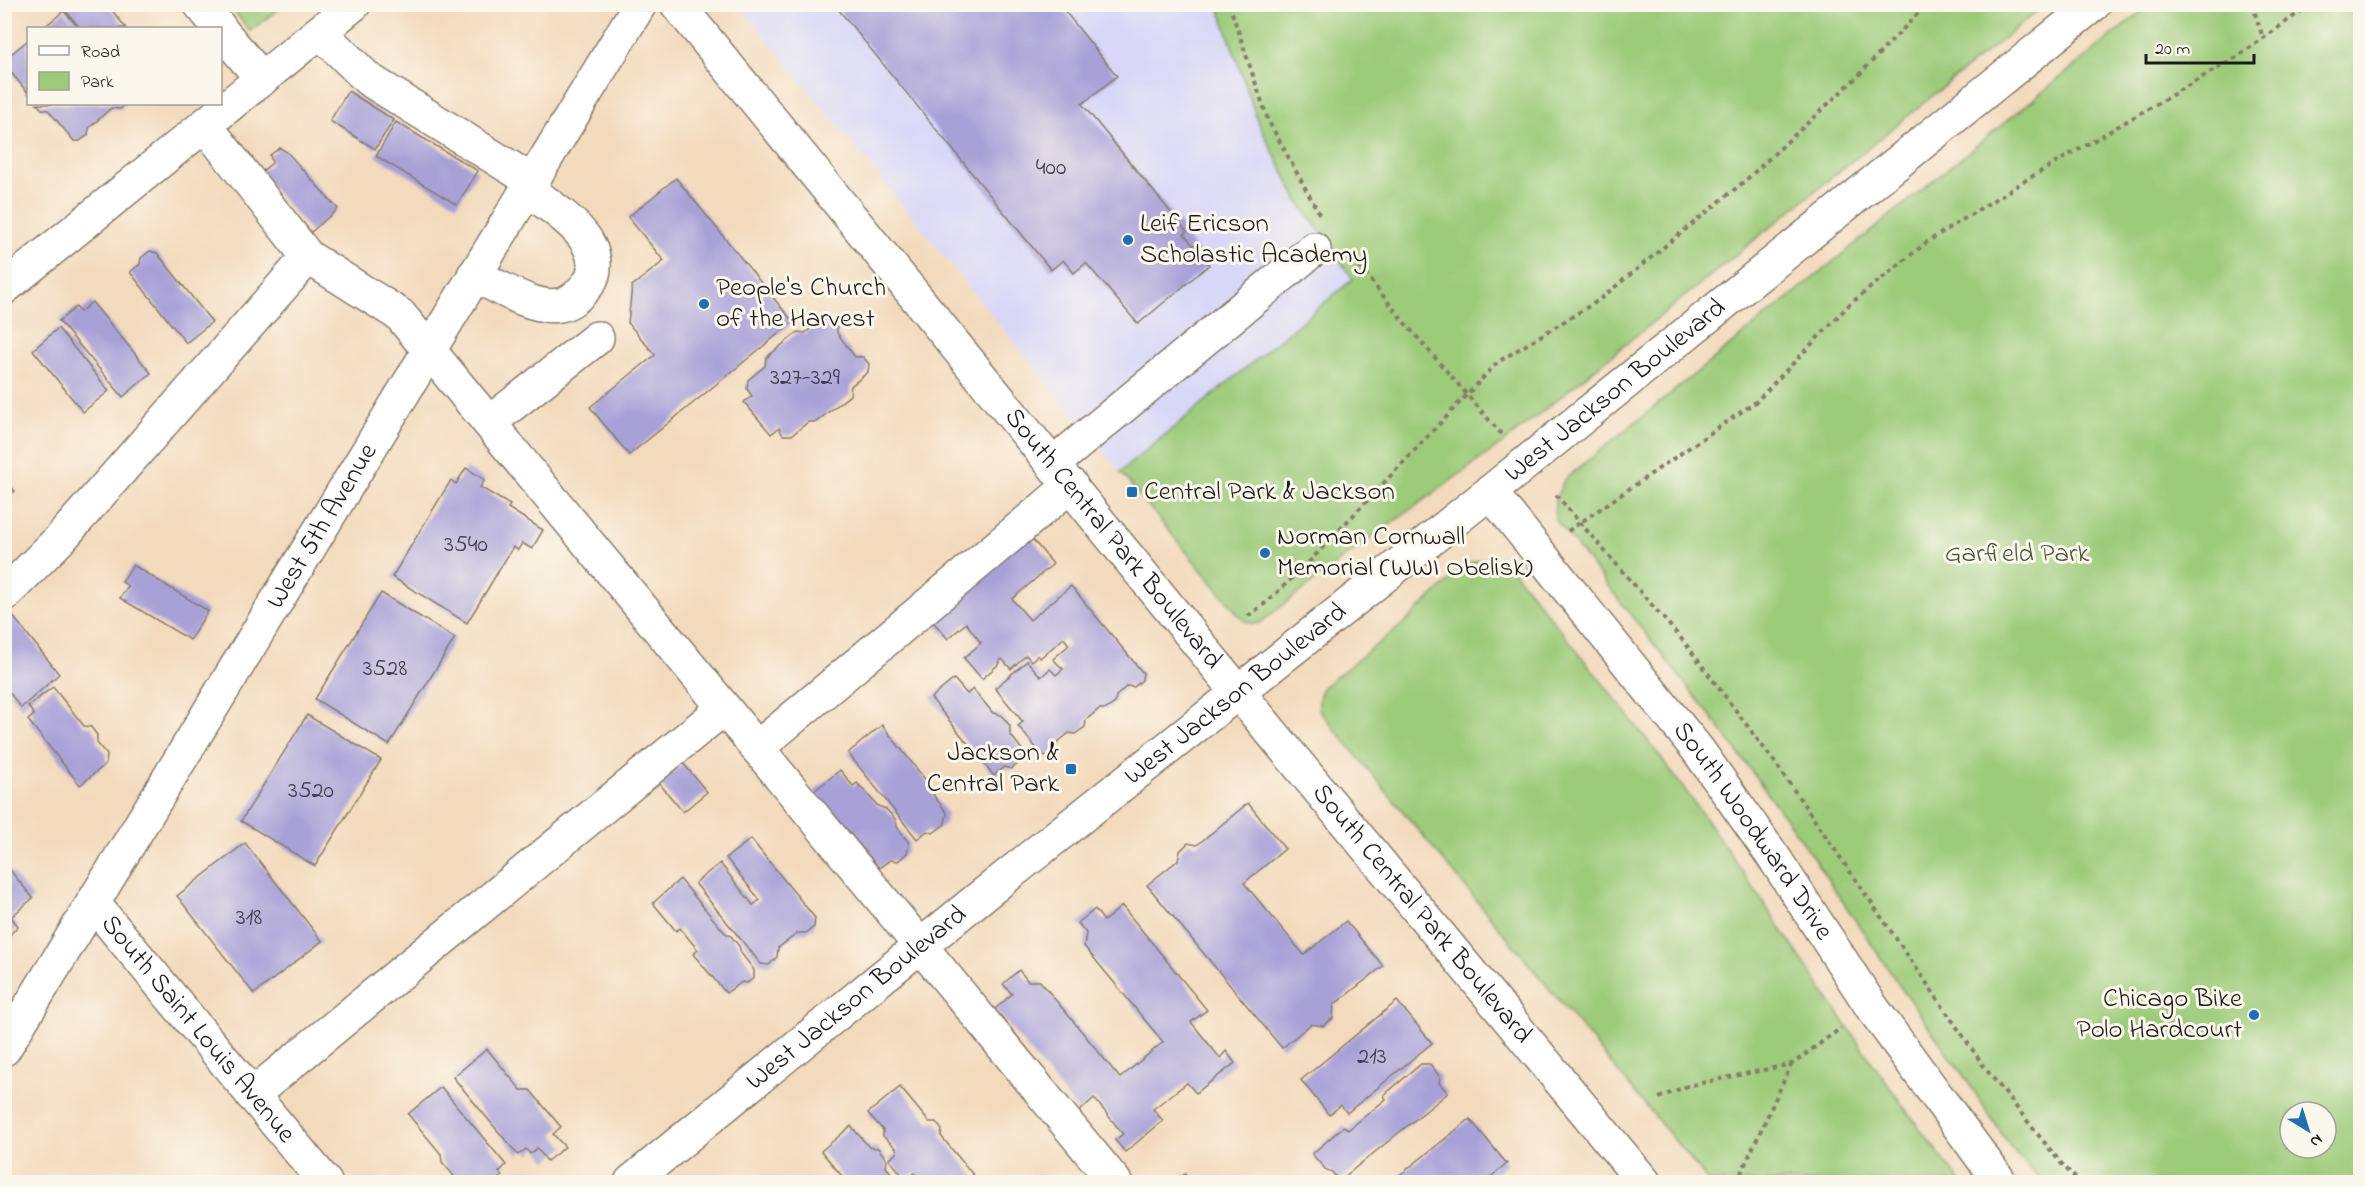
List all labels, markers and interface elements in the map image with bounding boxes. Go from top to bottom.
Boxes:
legend [27,27,222,105]
scale bar [2146,27,2254,65]
text: 20 m [2155,37,2190,63]
text: Road [81,40,120,66]
text: Park [81,70,114,96]
house number: 400 [1036,151,1066,186]
place label: Leif Ericson Scholastic Academy [1140,205,1367,275]
marker: Leif Ericson Scholastic Academy [1121,233,1135,247]
place label: People's Church of the Harvest [716,269,886,339]
street label: West Jackson Boulevard [1496,289,1735,492]
marker: People's Church of the Harvest [697,297,711,311]
house number: 327-329 [770,361,841,396]
street label: South Central Park Boulevard [994,400,1232,678]
street label: West 5th Avenue [257,435,388,616]
place label: Central Park & Jackson [1144,473,1395,512]
marker: Central Park & Jackson [1125,485,1139,499]
place label: Norman Cornwall Memorial (WWI Obelisk) [1277,518,1533,588]
house number: 3540 [444,528,488,563]
park label: Garfield Park [1945,535,2089,574]
marker: Norman Cornwall Memorial (WWI Obelisk) [1258,546,1272,560]
street label: West Jackson Boulevard [1116,593,1355,795]
house number: 3528 [363,652,407,687]
street label: South Woodward Drive [1663,713,1843,949]
place label: Jackson & Central Park [927,734,1059,804]
marker: Jackson & Central Park [1064,762,1078,776]
house number: 3520 [288,774,334,809]
street label: South Central Park Boulevard [1302,775,1541,1052]
street label: West Jackson Boulevard [738,896,975,1100]
house number: 318 [236,901,262,936]
street label: South Saint Louis Avenue [91,906,305,1153]
place label: Chicago Bike Polo Hardcourt [2077,980,2243,1050]
marker: Chicago Bike Polo Hardcourt [2247,1008,2261,1022]
house number: 213 [1357,1040,1387,1075]
north arrow [2278,1100,2338,1160]
text: N [2304,1127,2328,1153]

